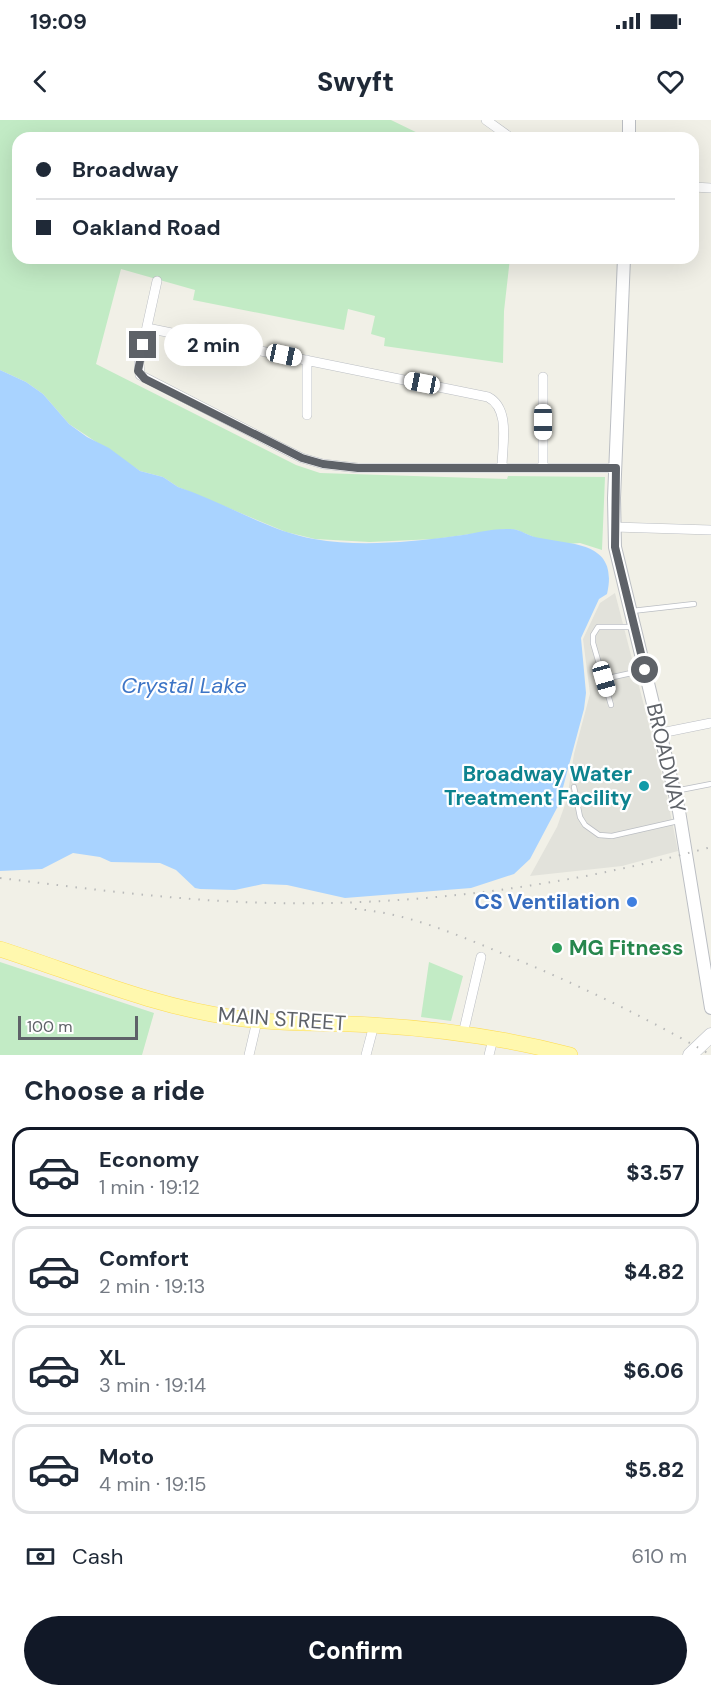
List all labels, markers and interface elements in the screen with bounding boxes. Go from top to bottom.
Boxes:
text: 19:09 [30,7,87,36]
text: Swyft [317,64,394,99]
icon: back [24,65,57,98]
icon: heart [654,65,687,98]
text: Broadway [72,155,179,184]
text: Oakland Road [72,213,221,242]
callout: 2 min [164,324,263,366]
route end [129,331,156,358]
text: 2 min [187,332,240,358]
car [265,342,303,368]
car [403,371,441,395]
car [534,404,552,440]
route start [631,656,658,683]
car [590,659,618,699]
water label: Crystal Lake [121,671,247,700]
street label: BROADWAY [640,700,692,816]
place label: Broadway Water Treatment Facility [444,760,632,812]
marker: Broadway Water Treatment Facility [637,779,651,793]
place label: CS Ventilation [474,888,620,916]
marker: CS Ventilation [625,895,639,909]
place label: MG Fitness [569,934,683,962]
marker: MG Fitness [550,941,564,955]
street label: MAIN STREET [217,1001,347,1037]
scale bar [18,1013,138,1040]
text: 100 m [27,1016,72,1037]
text: Choose a ride [24,1073,205,1108]
icon: car [27,1145,81,1199]
text: Economy [99,1145,199,1174]
text: $3.57 [626,1158,684,1187]
text: 1 min · 19:12 [99,1174,200,1200]
icon: car [27,1244,81,1298]
text: Comfort [99,1244,189,1273]
text: $4.82 [624,1257,684,1286]
text: 2 min · 19:13 [99,1273,205,1299]
icon: car [27,1343,81,1397]
text: XL [99,1343,126,1372]
text: $6.06 [623,1356,684,1385]
text: 3 min · 19:14 [99,1372,206,1398]
icon: car [27,1442,81,1496]
text: Moto [99,1442,154,1471]
text: $5.82 [625,1455,684,1484]
text: 4 min · 19:15 [99,1471,206,1497]
icon: cash [24,1540,57,1573]
text: Cash [72,1542,123,1571]
text: 610 m [631,1543,687,1569]
button: Confirm [24,1616,687,1685]

